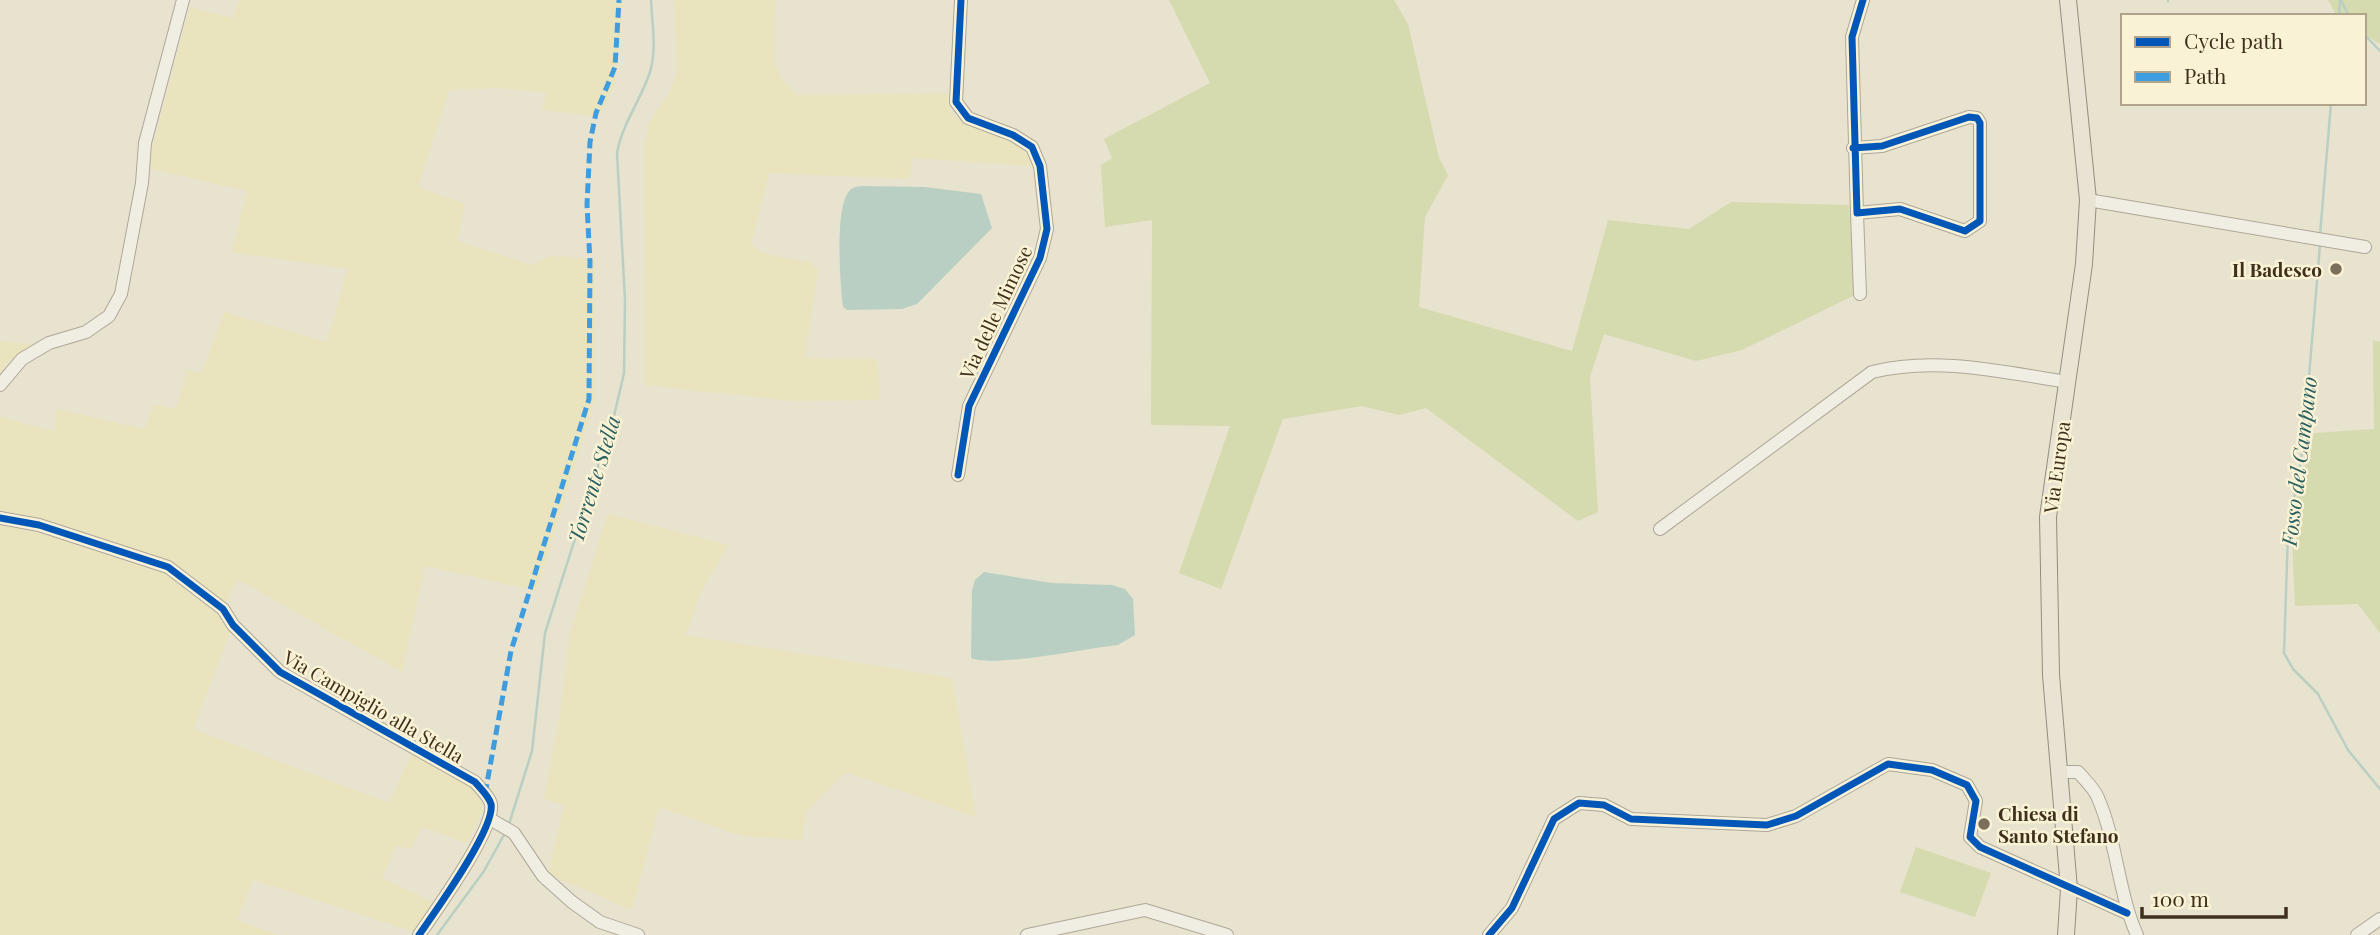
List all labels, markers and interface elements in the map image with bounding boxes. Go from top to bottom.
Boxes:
legend [2121,14,2366,105]
text: Cycle path [2184,26,2284,54]
text: Path [2184,61,2227,89]
street label: Via delle Mimose [952,241,1037,384]
place label: Il Badesco [2232,256,2322,282]
marker: Il Badesco [2328,261,2344,277]
water label: Fosso del Campano [2274,375,2322,548]
water label: Torrente Stella [560,412,626,546]
street label: Via Europa [2037,419,2075,516]
street label: Via Campiglio alla Stella [278,643,469,769]
place label: Chiesa di Santo Stefano [1998,800,2119,848]
marker: Chiesa di Santo Stefano [1976,816,1992,832]
scale bar [2142,876,2286,920]
text: 100 m [2152,884,2209,912]

